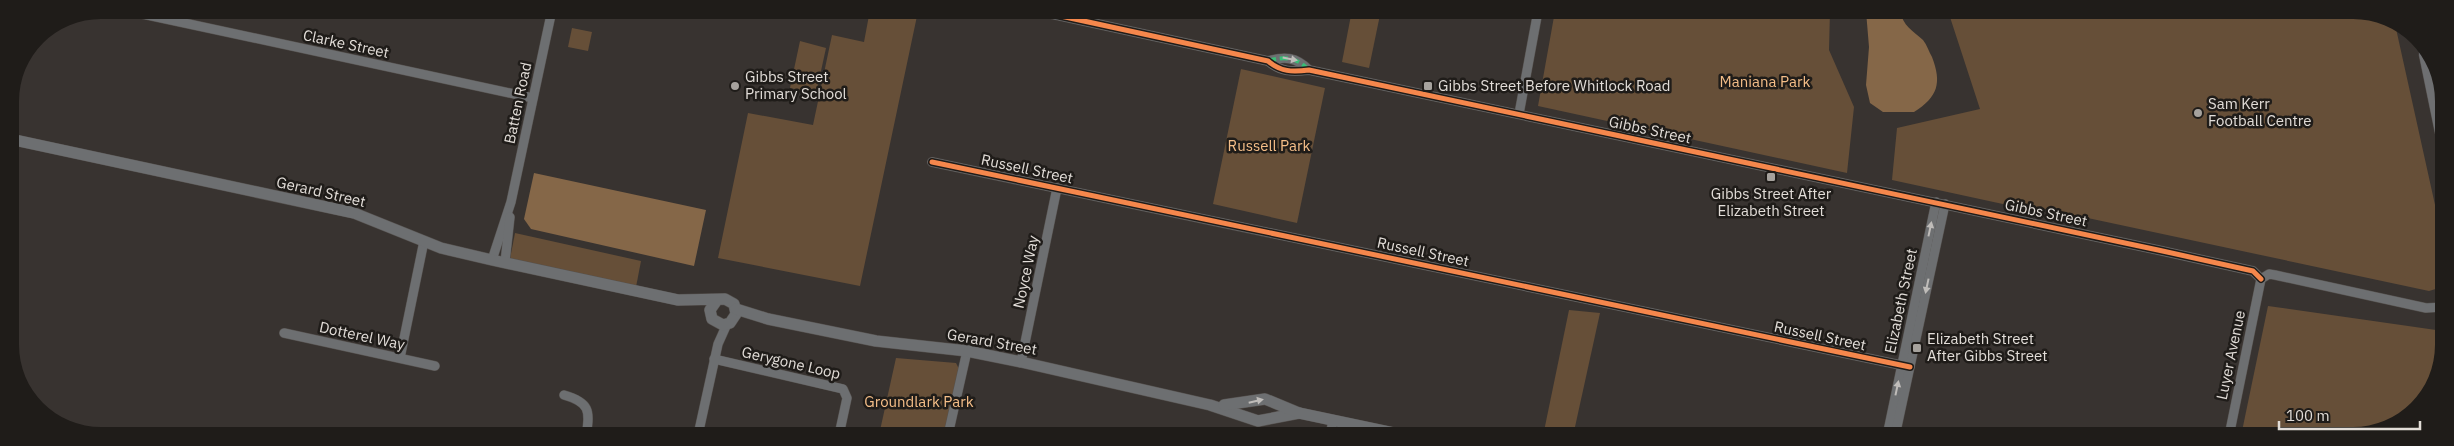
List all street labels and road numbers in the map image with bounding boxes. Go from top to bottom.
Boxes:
street label: Clarke Street [301,25,391,62]
street label: Batten Road [500,60,535,145]
street label: Gibbs Street [1607,112,1693,147]
street label: Russell Street [979,149,1075,188]
street label: Gerard Street [275,172,368,211]
street label: Gibbs Street [2003,195,2089,230]
street label: Russell Street [1375,232,1471,271]
street label: Noyce Way [1009,233,1043,310]
street label: Elizabeth Street [1880,247,1921,355]
street label: Luyer Avenue [2212,309,2249,401]
street label: Russell Street [1772,316,1868,355]
street label: Dotterel Way [318,317,407,354]
street label: Gerard Street [946,324,1039,359]
street label: Gerygone Loop [740,342,842,383]

